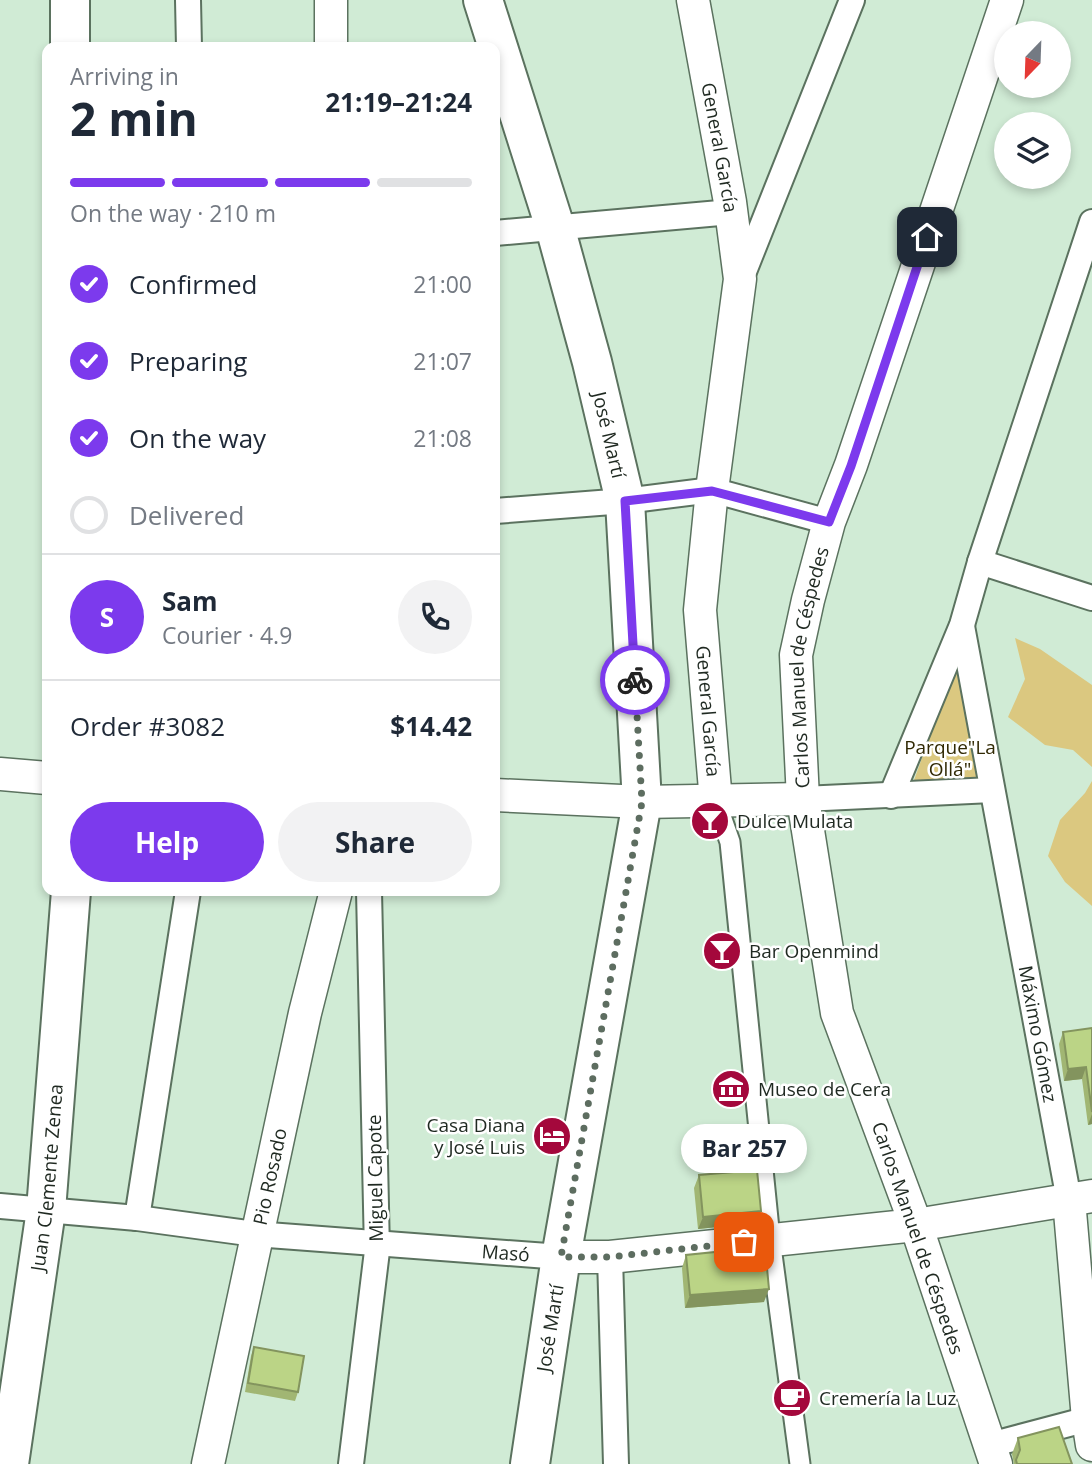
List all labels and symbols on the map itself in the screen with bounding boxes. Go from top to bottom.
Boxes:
north arrow [994,21,1071,98]
street label: General García [695,81,744,214]
pin [897,207,957,267]
street label: José Martí [586,387,632,482]
street label: Carlos Manuel de Céspedes [783,544,835,789]
courier [600,645,670,715]
street label: General García [690,645,727,778]
park label: Parque"La Ollá" [904,734,996,782]
bar icon: Dulce Mulata [689,800,731,842]
place label: Dulce Mulata [737,808,853,834]
bar icon: Bar Openmind [701,930,743,972]
place label: Bar Openmind [749,938,879,964]
street label: Máximo Gómez [1013,963,1064,1105]
museum icon: Museo de Cera [710,1068,752,1110]
place label: Museo de Cera [758,1076,891,1102]
street label: Juan Clemente Zenea [24,1083,69,1275]
place label: Casa Diana y José Luis [427,1112,525,1160]
street label: Miguel Capote [361,1114,389,1242]
hotel icon: Casa Diana y José Luis [531,1115,573,1157]
street label: Carlos Manuel de Céspedes [866,1118,970,1358]
callout: Bar 257 [681,1123,807,1172]
street label: Pio Rosado [247,1126,293,1227]
pin [714,1212,774,1272]
street label: Masó [481,1238,531,1268]
street label: José Martí [530,1281,570,1376]
cafe icon: Cremería la Luz [771,1377,813,1419]
place label: Cremería la Luz [819,1385,957,1411]

